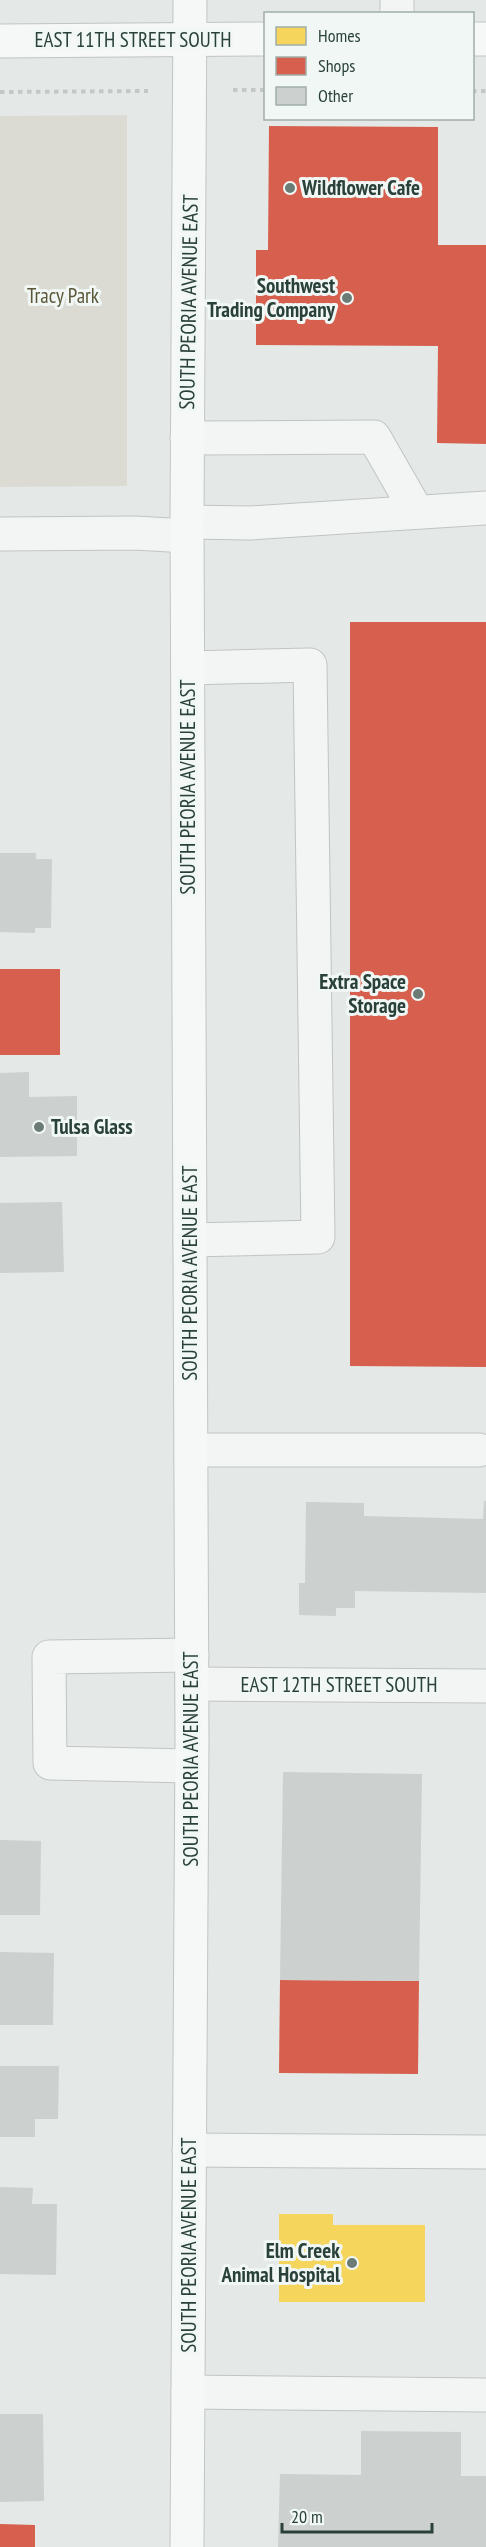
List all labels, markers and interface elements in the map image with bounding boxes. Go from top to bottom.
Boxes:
legend [264,12,474,120]
text: Homes [318,24,361,47]
street label: EAST 11TH STREET SOUTH [35,26,231,53]
text: Shops [318,54,355,77]
text: Other [318,84,353,107]
place label: Wildflower Cafe [301,174,420,201]
marker: Wildflower Cafe [283,181,297,195]
street label: SOUTH PEORIA AVENUE EAST [173,193,204,410]
place label: Southwest Trading Company [207,272,336,323]
park label: Tracy Park [27,282,99,309]
marker: Southwest Trading Company [340,291,354,305]
street label: SOUTH PEORIA AVENUE EAST [174,679,201,895]
place label: Extra Space Storage [319,968,406,1019]
marker: Extra Space Storage [411,987,425,1001]
place label: Tulsa Glass [51,1113,133,1140]
marker: Tulsa Glass [32,1120,46,1134]
street label: SOUTH PEORIA AVENUE EAST [176,1165,203,1381]
street label: SOUTH PEORIA AVENUE EAST [177,1651,204,1867]
street label: EAST 12TH STREET SOUTH [241,1671,437,1698]
street label: SOUTH PEORIA AVENUE EAST [175,2137,202,2353]
place label: Elm Creek Animal Hospital [220,2237,341,2288]
marker: Elm Creek Animal Hospital [345,2256,359,2270]
scale bar [282,2496,432,2534]
text: 20 m [291,2505,323,2528]

